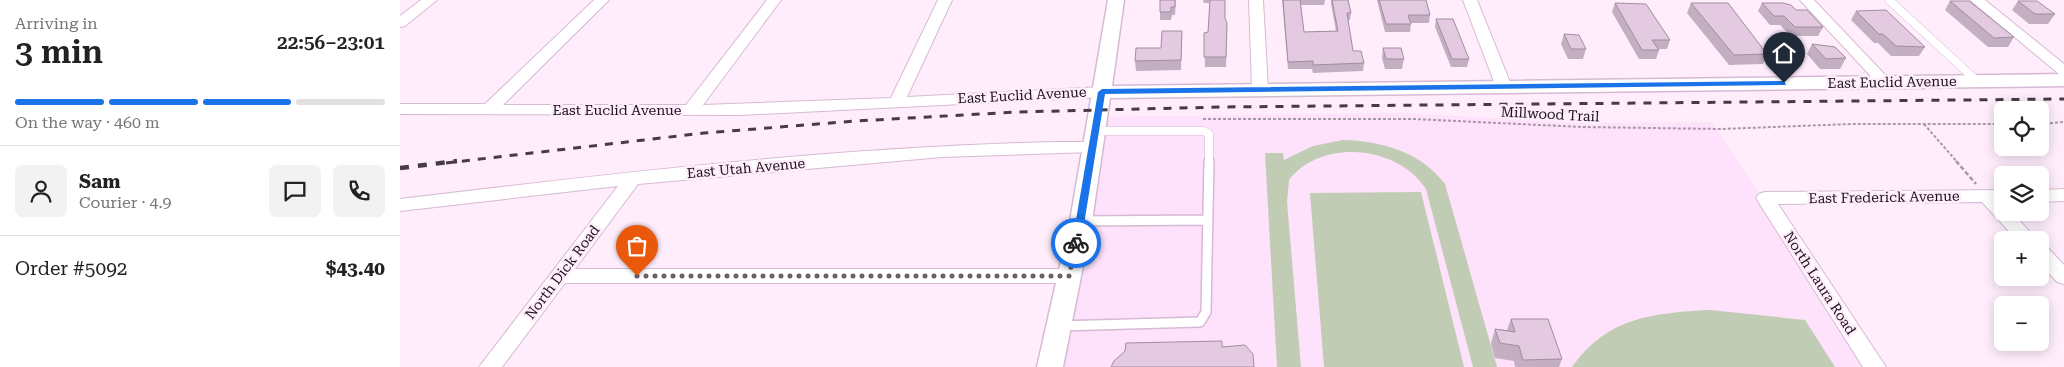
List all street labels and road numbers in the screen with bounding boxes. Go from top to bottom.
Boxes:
street label: East Euclid Avenue [1827,73,1957,91]
street label: East Euclid Avenue [957,84,1087,106]
street label: East Euclid Avenue [552,102,682,118]
street label: Millwood Trail [1500,103,1600,125]
street label: East Utah Avenue [686,155,806,181]
street label: East Frederick Avenue [1808,188,1960,206]
street label: North Dick Road [522,222,603,322]
street label: North Laura Road [1781,228,1859,338]

